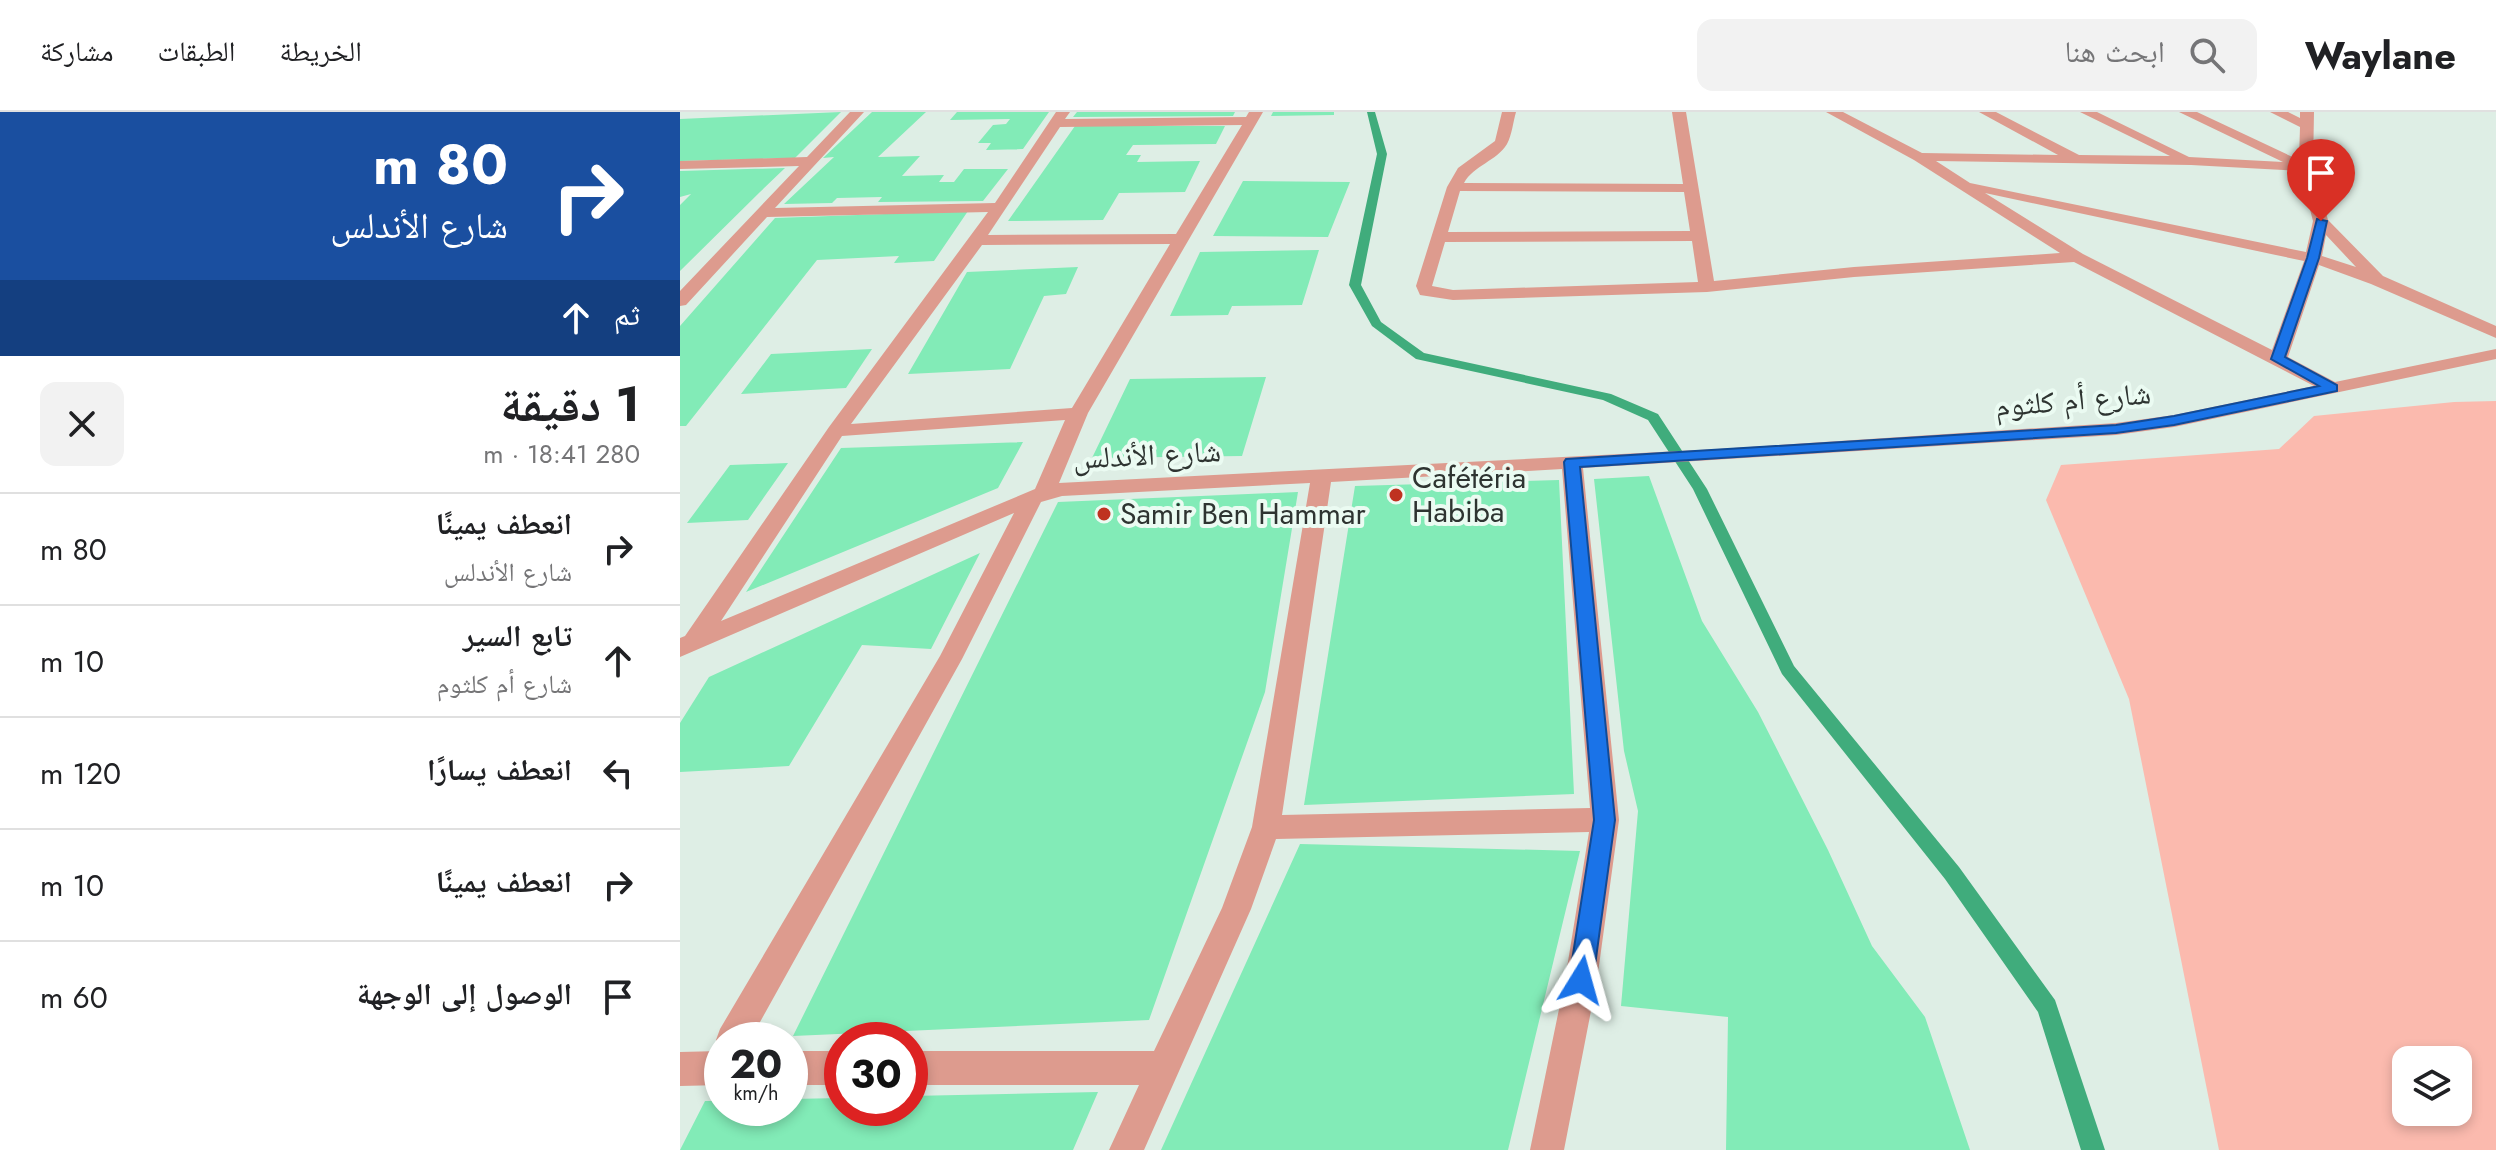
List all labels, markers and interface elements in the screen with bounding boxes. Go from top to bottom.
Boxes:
search box [1697,19,2257,91]
text: Waylane [2305,28,2456,83]
text: ابحث هنا [2064,30,2165,73]
text: مشاركة [40,31,114,72]
text: الطبقات [158,31,235,72]
text: الخريطة [279,31,362,72]
icon: search [2185,33,2229,77]
text: 80 m [373,124,508,205]
pin [2287,139,2355,221]
icon: right [536,144,640,248]
icon: arrive [2299,151,2343,195]
text: شارع الأندلس [330,199,508,251]
text: ثم [614,293,640,336]
icon: ahead [554,296,598,340]
text: 1 دقيقة [500,370,640,439]
street label: شارع أم كلثوم [1993,371,2153,428]
button: close [40,382,124,466]
street label: شارع الأندلس [1072,429,1222,480]
text: 280 m · 18:41 [483,435,640,473]
place label: Cafétéria Habiba [1412,456,1526,533]
marker: Cafétéria Habiba [1387,486,1405,504]
place label: Samir Ben Hammar [1120,492,1366,535]
text: انعطف يمينًا [436,502,572,545]
marker: Samir Ben Hammar [1095,505,1113,523]
icon: right [596,527,640,571]
text: 80 m [40,528,107,571]
text: شارع الأندلس [444,553,572,591]
text: تابع السير [463,614,572,657]
icon: ahead [596,639,640,683]
text: 10 m [40,640,104,683]
text: شارع أم كلثوم [437,665,572,703]
text: انعطف يسارًا [427,748,572,791]
icon: left [596,751,640,795]
text: 120 m [40,752,121,795]
text: انعطف يمينًا [436,860,572,903]
icon: right [596,863,640,907]
text: 10 m [40,864,104,907]
position arrow [1539,938,1623,1022]
text: الوصول إلى الوجهة [357,972,572,1015]
icon: arrive [596,975,640,1019]
text: 60 m [40,976,108,1019]
speed limit sign: 30 [824,1022,928,1126]
text: 20 [730,1035,782,1093]
map controls [2392,1046,2472,1126]
button: layers [2392,1046,2472,1126]
text: km/h [733,1079,779,1108]

